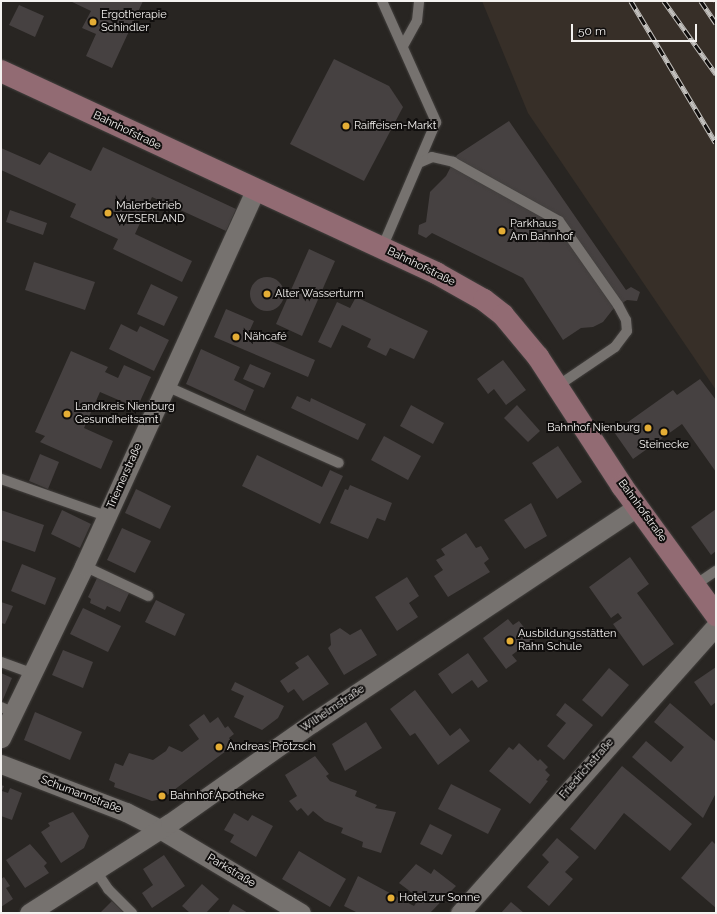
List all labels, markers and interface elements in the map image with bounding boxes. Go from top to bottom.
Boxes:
place label: Ergotherapie Schindler [101,9,167,35]
scale bar [573,16,699,42]
marker: Ergotherapie Schindler [88,17,98,27]
text: 50 m [578,24,606,38]
street label: Bahnhofstraße [91,109,163,153]
place label: Raiffeisen-Markt [354,119,436,133]
marker: Raiffeisen-Markt [341,121,351,131]
place label: Malerbetrieb WESERLAND [116,200,185,226]
marker: Malerbetrieb WESERLAND [103,208,113,218]
place label: Parkhaus Am Bahnhof [510,218,573,244]
marker: Parkhaus Am Bahnhof [497,226,507,236]
street label: Bahnhofstraße [385,245,457,289]
place label: Alter Wasserturm [275,287,364,301]
marker: Alter Wasserturm [262,289,272,299]
place label: Nähcafé [244,330,287,344]
marker: Nähcafé [231,332,241,342]
place label: Landkreis Nienburg Gesundheitsamt [75,401,175,427]
marker: Landkreis Nienburg Gesundheitsamt [62,409,72,419]
place label: Bahnhof Nienburg [547,421,640,435]
marker: Bahnhof Nienburg [643,423,653,433]
marker: Steinecke [659,427,669,437]
place label: Steinecke [639,438,689,452]
street label: Triemerstraße [105,441,145,511]
street label: Bahnhofstraße [615,477,669,545]
place label: Ausbildungsstätten Rahn Schule [518,628,616,654]
marker: Ausbildungsstätten Rahn Schule [505,636,515,646]
street label: Wilhelmstraße [299,683,367,735]
street label: Friedrichstraße [557,736,617,802]
place label: Andreas Prötzsch [227,740,316,754]
marker: Andreas Prötzsch [214,742,224,752]
street label: Schumannstraße [39,773,123,817]
place label: Bahnhof Apotheke [170,789,265,803]
marker: Bahnhof Apotheke [157,791,167,801]
street label: Parkstraße [205,851,257,891]
place label: Hotel zur Sonne [399,891,480,905]
marker: Hotel zur Sonne [386,893,396,903]

